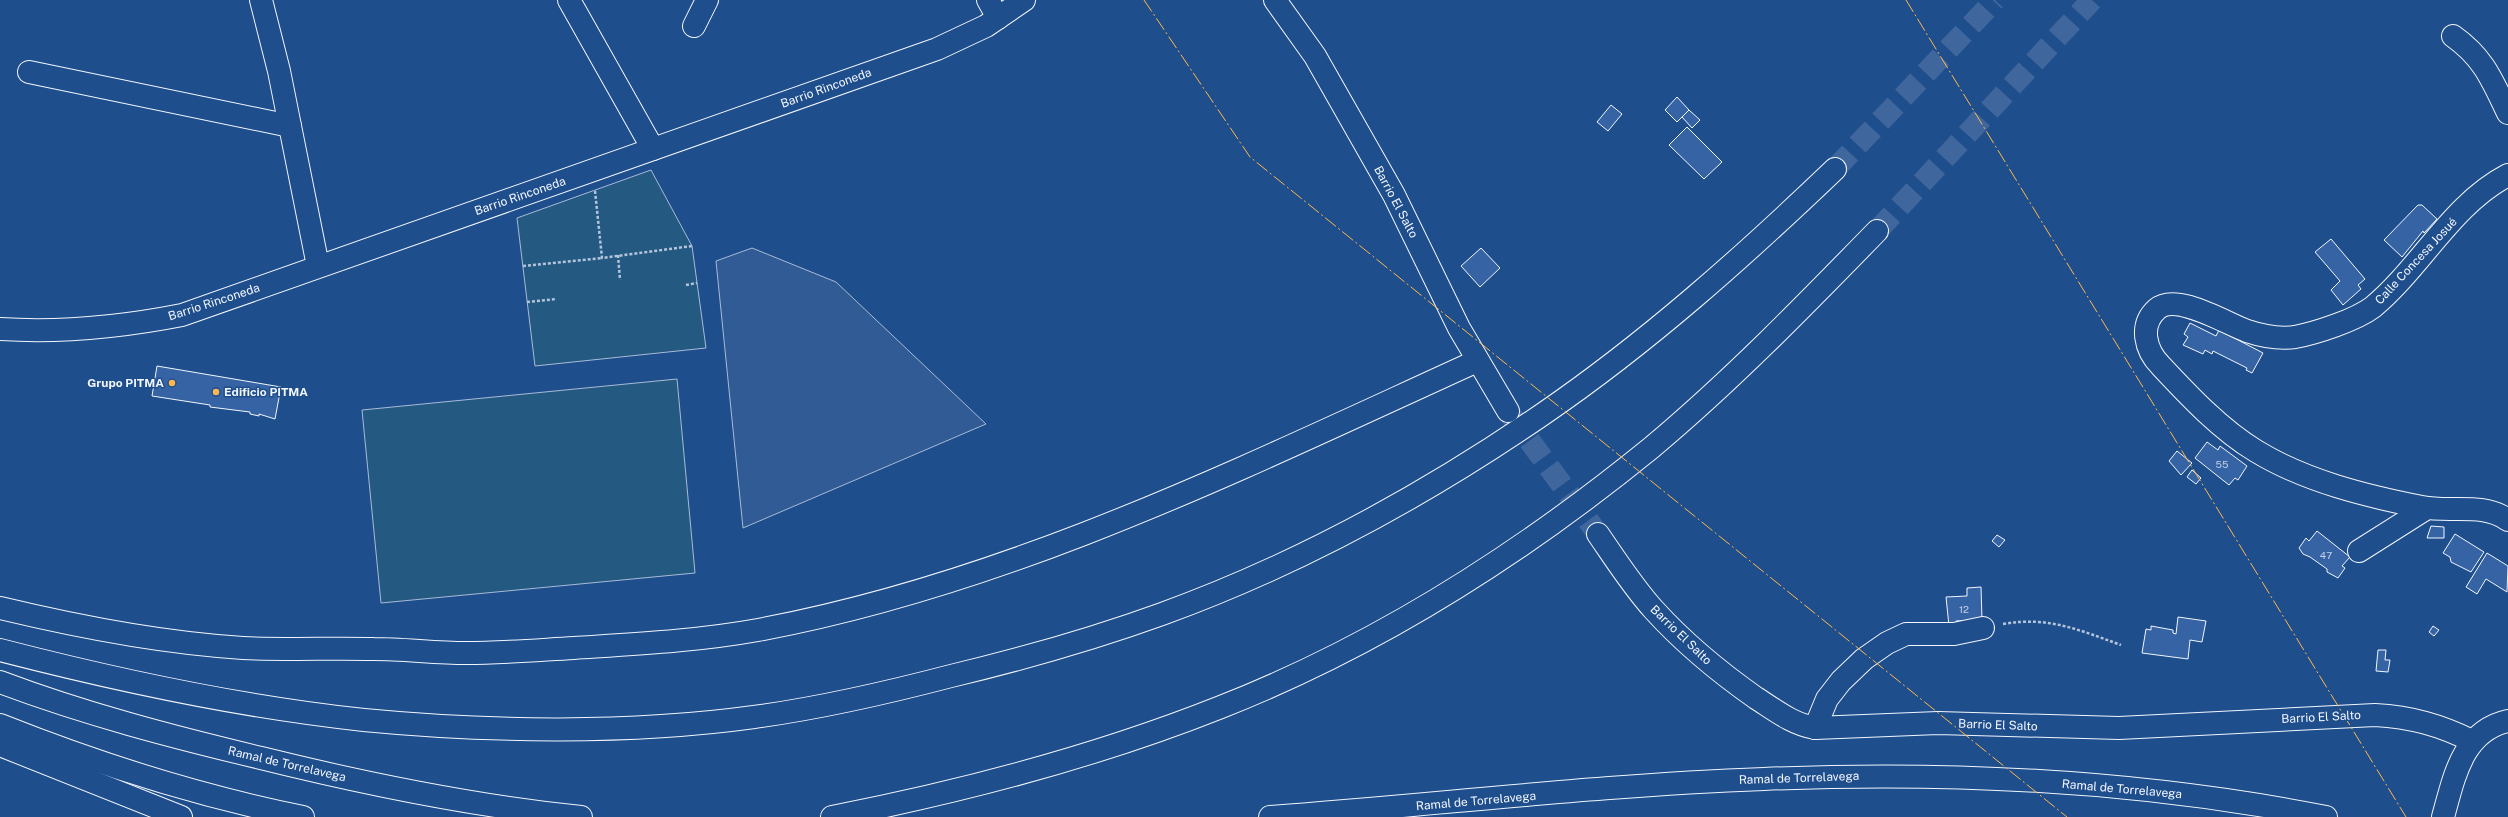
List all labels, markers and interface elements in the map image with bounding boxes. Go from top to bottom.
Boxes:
street label: Barrio Rinconeda [779,65,873,111]
street label: Barrio El Salto [1371,164,1421,241]
street label: Barrio Rinconeda [473,174,567,218]
street label: Calle Concesa Josué [2372,215,2460,307]
street label: Barrio Rinconeda [166,281,262,323]
place label: Grupo PITMA [87,376,164,390]
marker: Grupo PITMA [167,378,177,388]
place label: Edificio PITMA [224,385,308,399]
marker: Edificio PITMA [211,387,221,397]
house number: 55 [2216,458,2228,470]
house number: 47 [2320,549,2332,561]
street label: Barrio El Salto [1648,602,1715,668]
house number: 12 [1959,603,1969,615]
street label: Barrio El Salto [2281,708,2361,726]
street label: Barrio El Salto [1958,717,2038,733]
street label: Ramal de Torrelavega [227,744,347,784]
street label: Ramal de Torrelavega [1738,769,1860,787]
street label: Ramal de Torrelavega [2061,777,2183,801]
street label: Ramal de Torrelavega [1415,789,1537,813]

